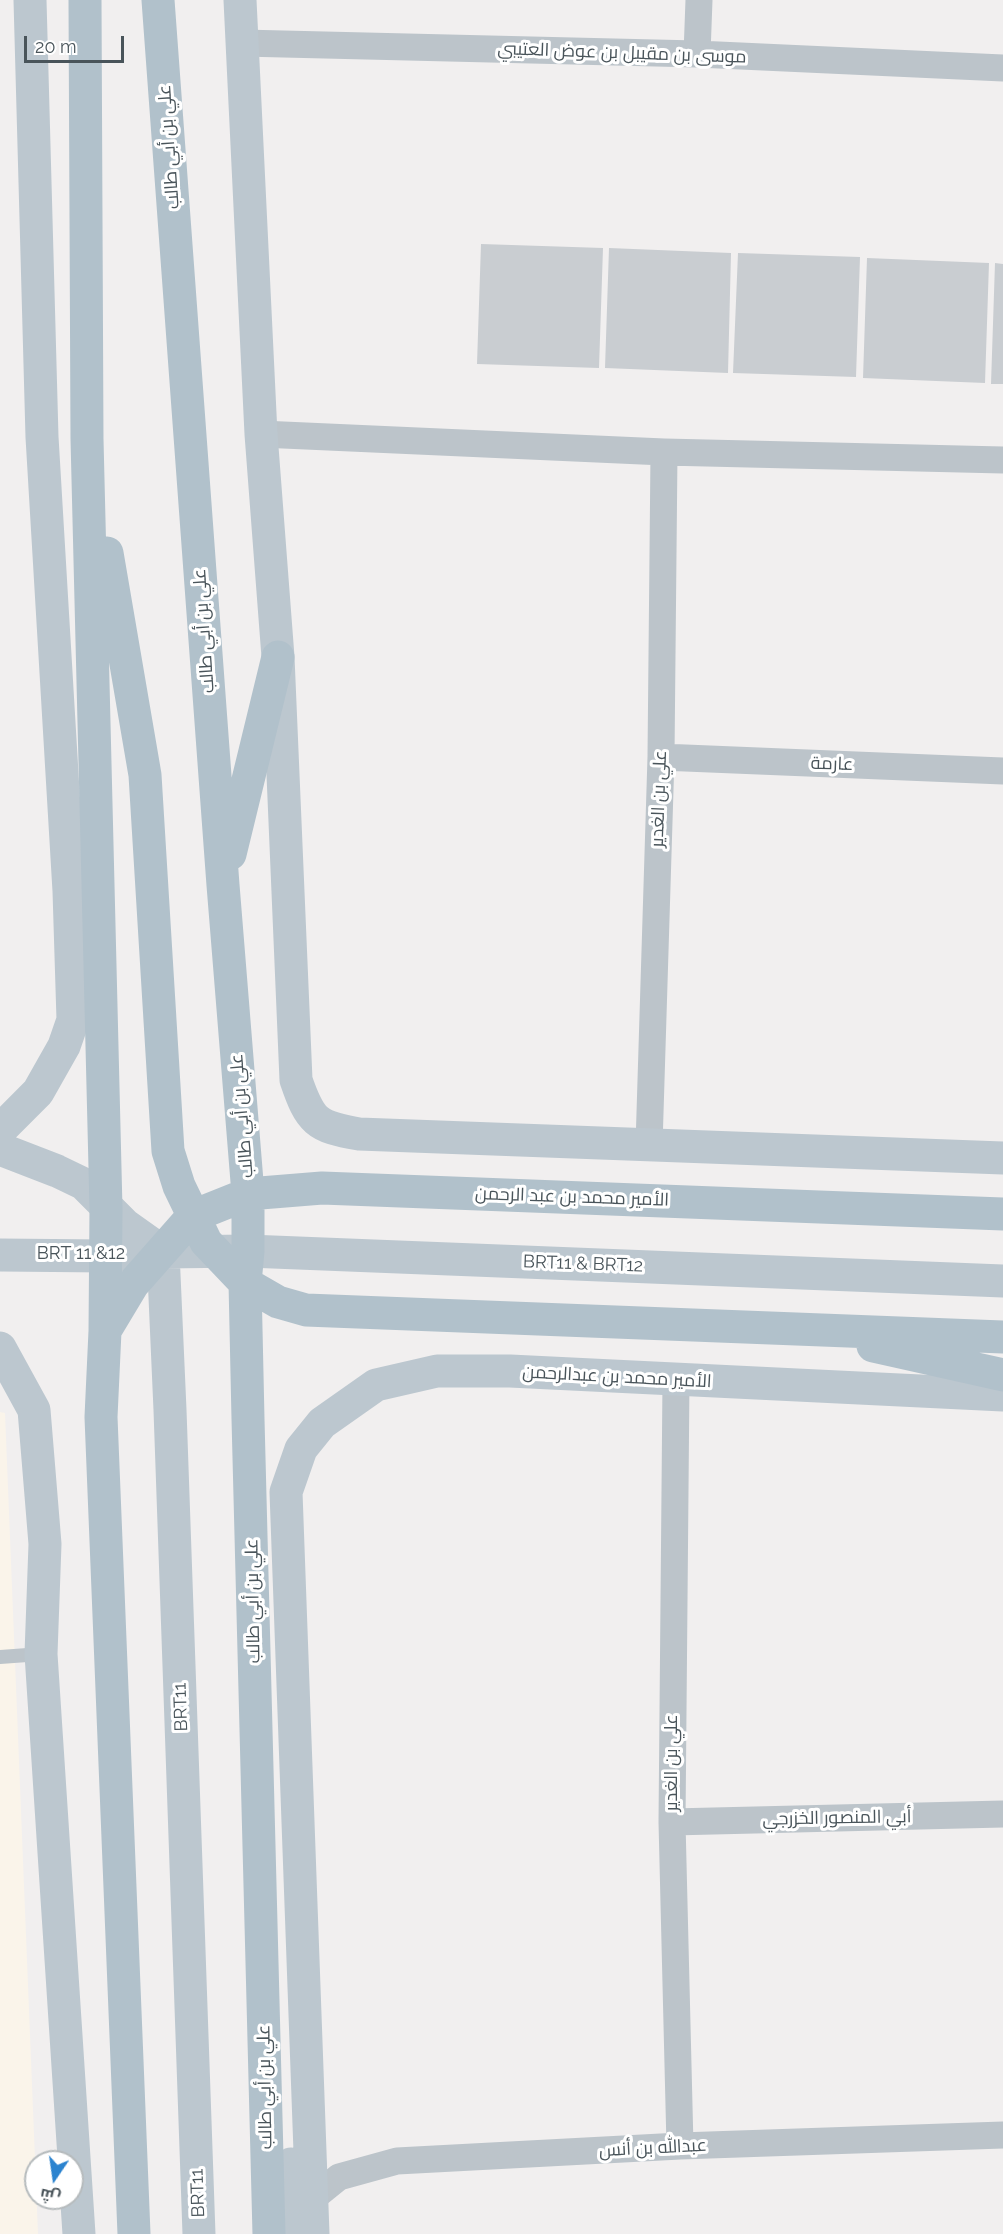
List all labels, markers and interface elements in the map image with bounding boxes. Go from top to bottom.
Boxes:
scale bar [27,24,128,62]
text: 20 m [35,36,77,57]
street label: موسى بن مقيبل بن عوض العتيبي [497,38,747,68]
street label: علي بن أبي طالب [154,84,184,210]
street label: علي بن أبي طالب [189,568,219,694]
street label: علي بن الغدير [647,750,671,848]
street label: عارمة [810,752,854,776]
street label: علي بن أبي طالب [226,1053,258,1179]
street label: الأمير محمد بن عبد الرحمن [475,1183,669,1211]
street label: BRT 11 &12 [37,1243,125,1265]
street label: BRT11 & BRT12 [522,1251,644,1277]
street label: الأمير محمد بن عبدالرحمن [522,1361,712,1393]
street label: علي بن أبي طالب [241,1538,265,1664]
street label: BRT11 [169,1682,193,1732]
street label: علي بن الغدير [661,1714,683,1812]
street label: أبي المنصور الخزرجي [762,1806,912,1830]
street label: علي بن أبي طالب [253,2024,277,2150]
street label: عبدالله بن أنس [598,2134,708,2162]
north arrow [24,2150,84,2210]
street label: BRT11 [186,2168,210,2218]
text: ش [38,2185,62,2208]

